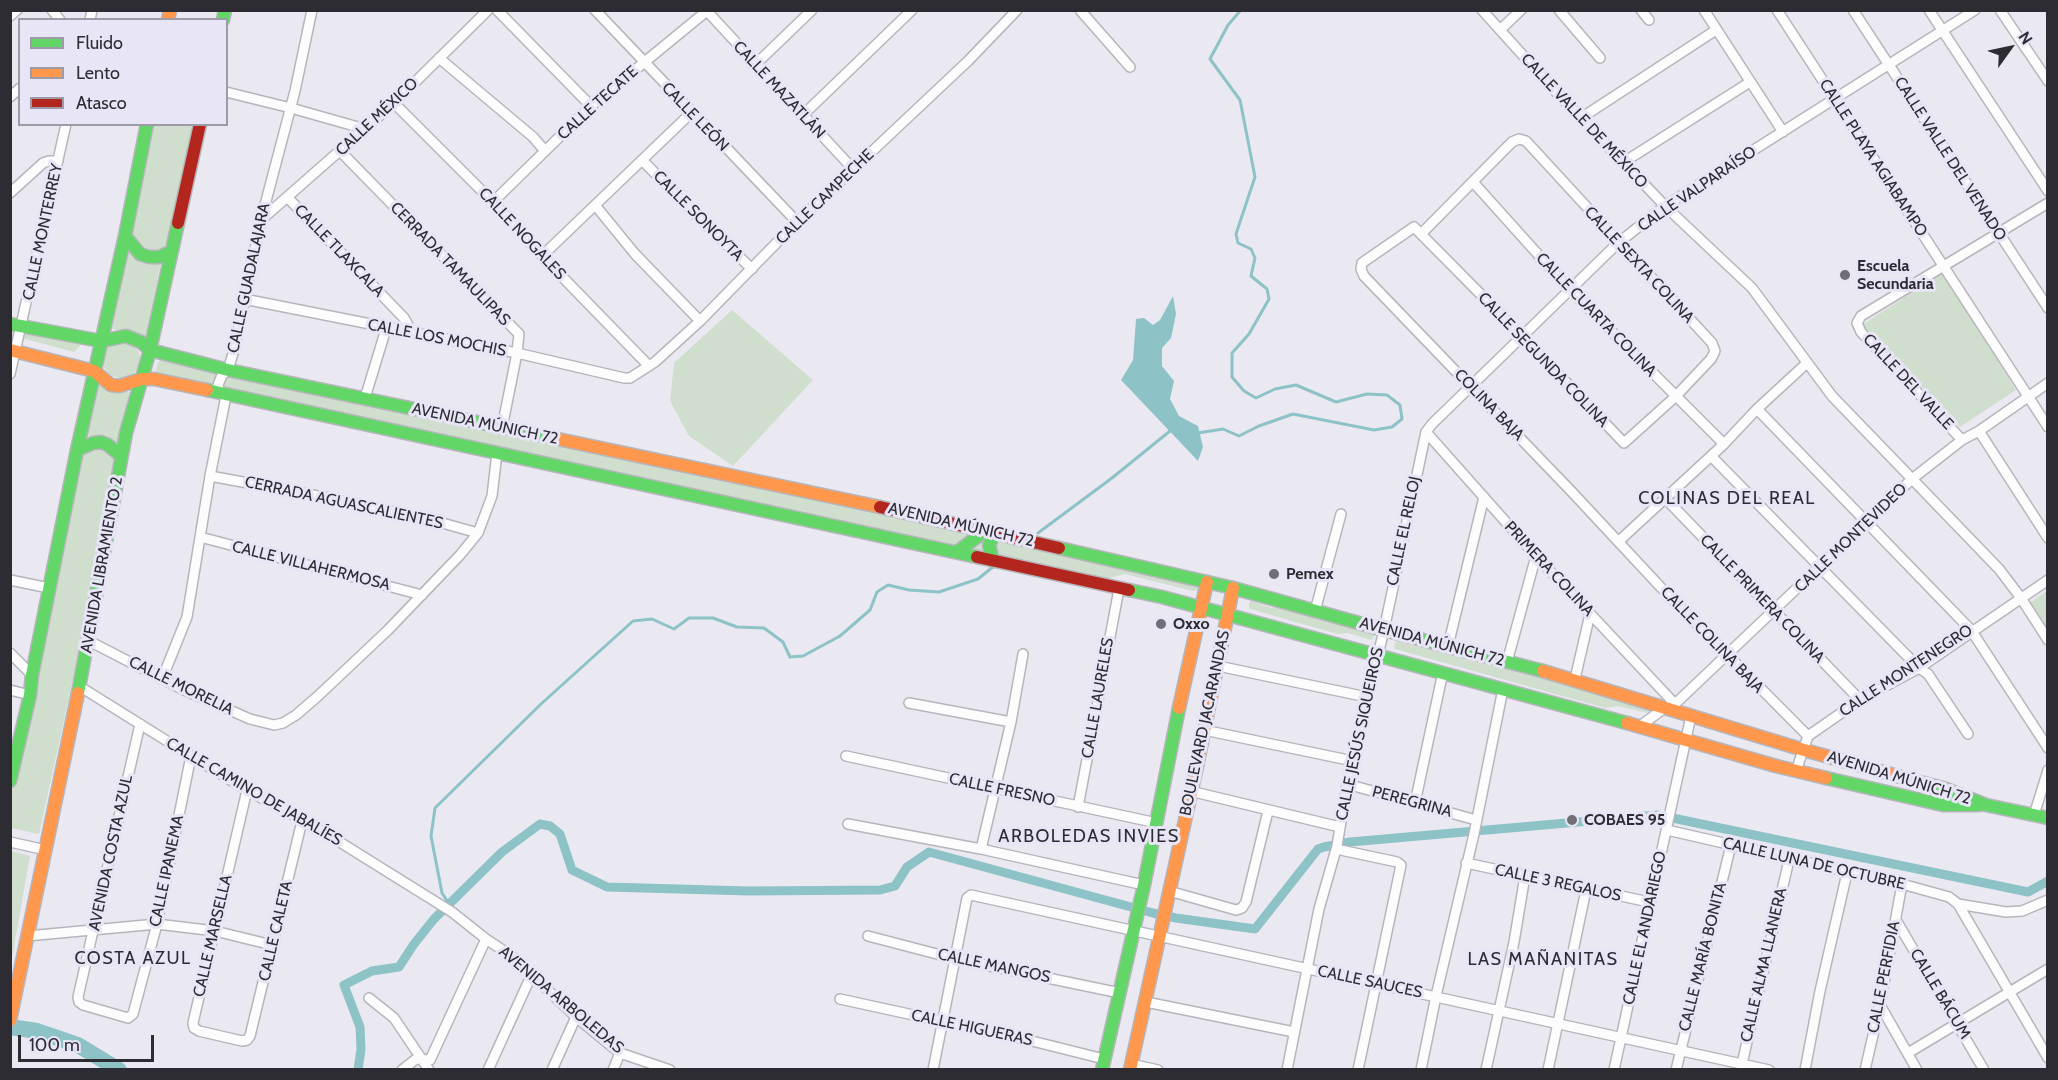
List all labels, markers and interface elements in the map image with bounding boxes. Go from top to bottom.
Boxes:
legend [18,18,228,126]
north arrow [1980,18,2040,78]
text: N [2014,28,2037,48]
text: Fluido [76,32,123,54]
street label: CALLE MAZATLÁN [729,37,829,143]
street label: CALLE VALLE DE MÉXICO [1517,50,1651,192]
text: Lento [76,62,120,84]
street label: CALLE TECATE [554,62,642,144]
street label: CALLE MÉXICO [332,74,422,160]
street label: CALLE VALLE DEL VENADO [1890,74,2010,244]
street label: CALLE PLAYA AGIABAMPO [1815,76,1931,240]
street label: CALLE LEÓN [657,79,733,155]
text: Atasco [76,92,127,114]
street label: CALLE VALPARAÍSO [1634,142,1760,236]
street label: CALLE CAMPECHE [772,145,878,249]
street label: CALLE MONTERREY [19,162,67,302]
street label: CALLE SONOYTA [649,167,747,265]
street label: CALLE NOGALES [475,184,569,284]
street label: CERRADA TAMAULIPAS [386,198,514,330]
street label: CALLE GUADALAJARA [224,201,274,355]
street label: CALLE TLAXCALA [290,201,388,301]
street label: CALLE SEXTA COLINA [1580,203,1698,327]
street label: CALLE CUARTA COLINA [1532,249,1660,381]
place label: Escuela Secundaria [1857,256,1934,294]
marker: Escuela Secundaria [1838,268,1852,282]
street label: CALLE SEGUNDA COLINA [1474,289,1612,431]
street label: CALLE LOS MOCHIS [366,315,508,361]
street label: CALLE DEL VALLE [1859,330,1957,434]
street label: COLINA BAJA [1450,365,1528,445]
street label: AVENIDA MÚNICH 72 [410,399,560,449]
street label: CERRADA AGUASCALIENTES [243,473,445,533]
street label: AVENIDA LIBRAMIENTO 2 [77,475,127,655]
street label: CALLE EL RELOJ [1383,475,1425,587]
street label: CALLE MONTEVIDEO [1791,479,1911,597]
district label: COLINAS DEL REAL [1638,488,1816,510]
street label: AVENIDA MÚNICH 72 [886,499,1036,551]
street label: PRIMERA COLINA [1500,518,1598,620]
street label: CALLE PRIMERA COLINA [1696,531,1828,667]
street label: CALLE VILLAHERMOSA [230,537,392,595]
place label: Pemex [1286,564,1334,584]
marker: Pemex [1267,567,1281,581]
street label: CALLE COLINA BAJA [1656,583,1768,697]
street label: AVENIDA MÚNICH 72 [1358,613,1506,671]
place label: Oxxo [1173,614,1210,634]
marker: Oxxo [1154,617,1168,631]
street label: CALLE MONTENEGRO [1836,621,1976,721]
street label: BOULEVARD JACARANDAS [1176,629,1234,817]
street label: CALLE LAURELES [1078,636,1118,760]
street label: CALLE JESÚS SIQUEIROS [1332,646,1388,822]
street label: CALLE MORELIA [126,652,236,720]
street label: CALLE CAMINO DE JABALÍES [163,734,345,850]
street label: AVENIDA MÚNICH 72 [1825,747,1973,809]
street label: CALLE FRESNO [947,769,1057,811]
street label: AVENIDA COSTA AZUL [85,773,137,933]
street label: PEREGRINA [1370,782,1454,822]
place label: COBAES 95 [1584,810,1665,830]
street label: CALLE IPANEMA [146,813,188,929]
marker: COBAES 95 [1565,813,1579,827]
district label: ARBOLEDAS INVIES [998,826,1180,848]
street label: CALLE LUNA DE OCTUBRE [1721,834,1907,894]
street label: CALLE EL ANDARIEGO [1619,849,1671,1007]
street label: CALLE 3 REGALOS [1493,860,1623,906]
street label: CALLE MARSELLA [190,873,236,999]
street label: CALLE CALETA [255,879,297,983]
street label: CALLE MARÍA BONITA [1675,880,1731,1034]
street label: CALLE ALMA LLANERA [1737,886,1791,1044]
street label: CALLE PERFIDIA [1864,919,1904,1035]
street label: AVENIDA ARBOLEDAS [495,942,627,1058]
street label: CALLE MANGOS [936,945,1052,987]
street label: CALLE BÁCUM [1906,945,1974,1043]
district label: COSTA AZUL [75,948,191,970]
district label: LAS MAÑANITAS [1467,949,1619,971]
street label: CALLE SAUCES [1316,962,1424,1002]
street label: CALLE HIGUERAS [910,1006,1034,1050]
scale bar [21,1023,158,1061]
text: 100 m [29,1034,80,1056]

